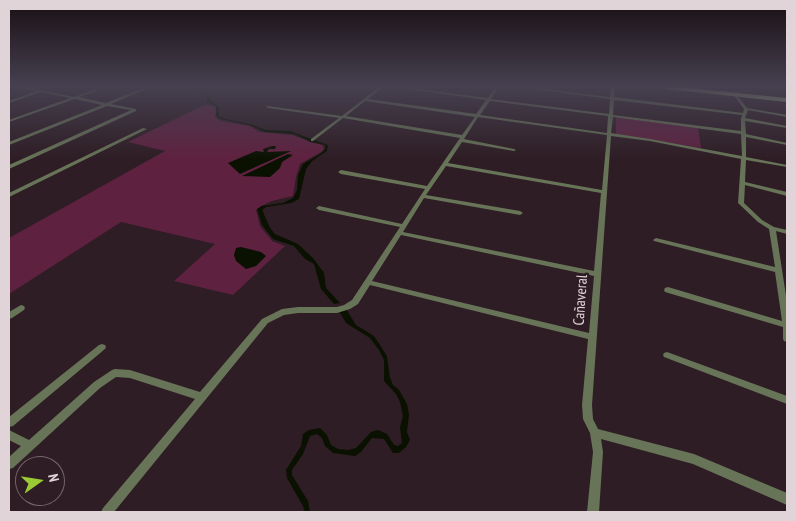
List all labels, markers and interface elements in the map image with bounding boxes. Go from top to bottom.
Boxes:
street label: Cañaveral [570,274,592,326]
north arrow [15,456,65,506]
text: N [44,472,63,484]

